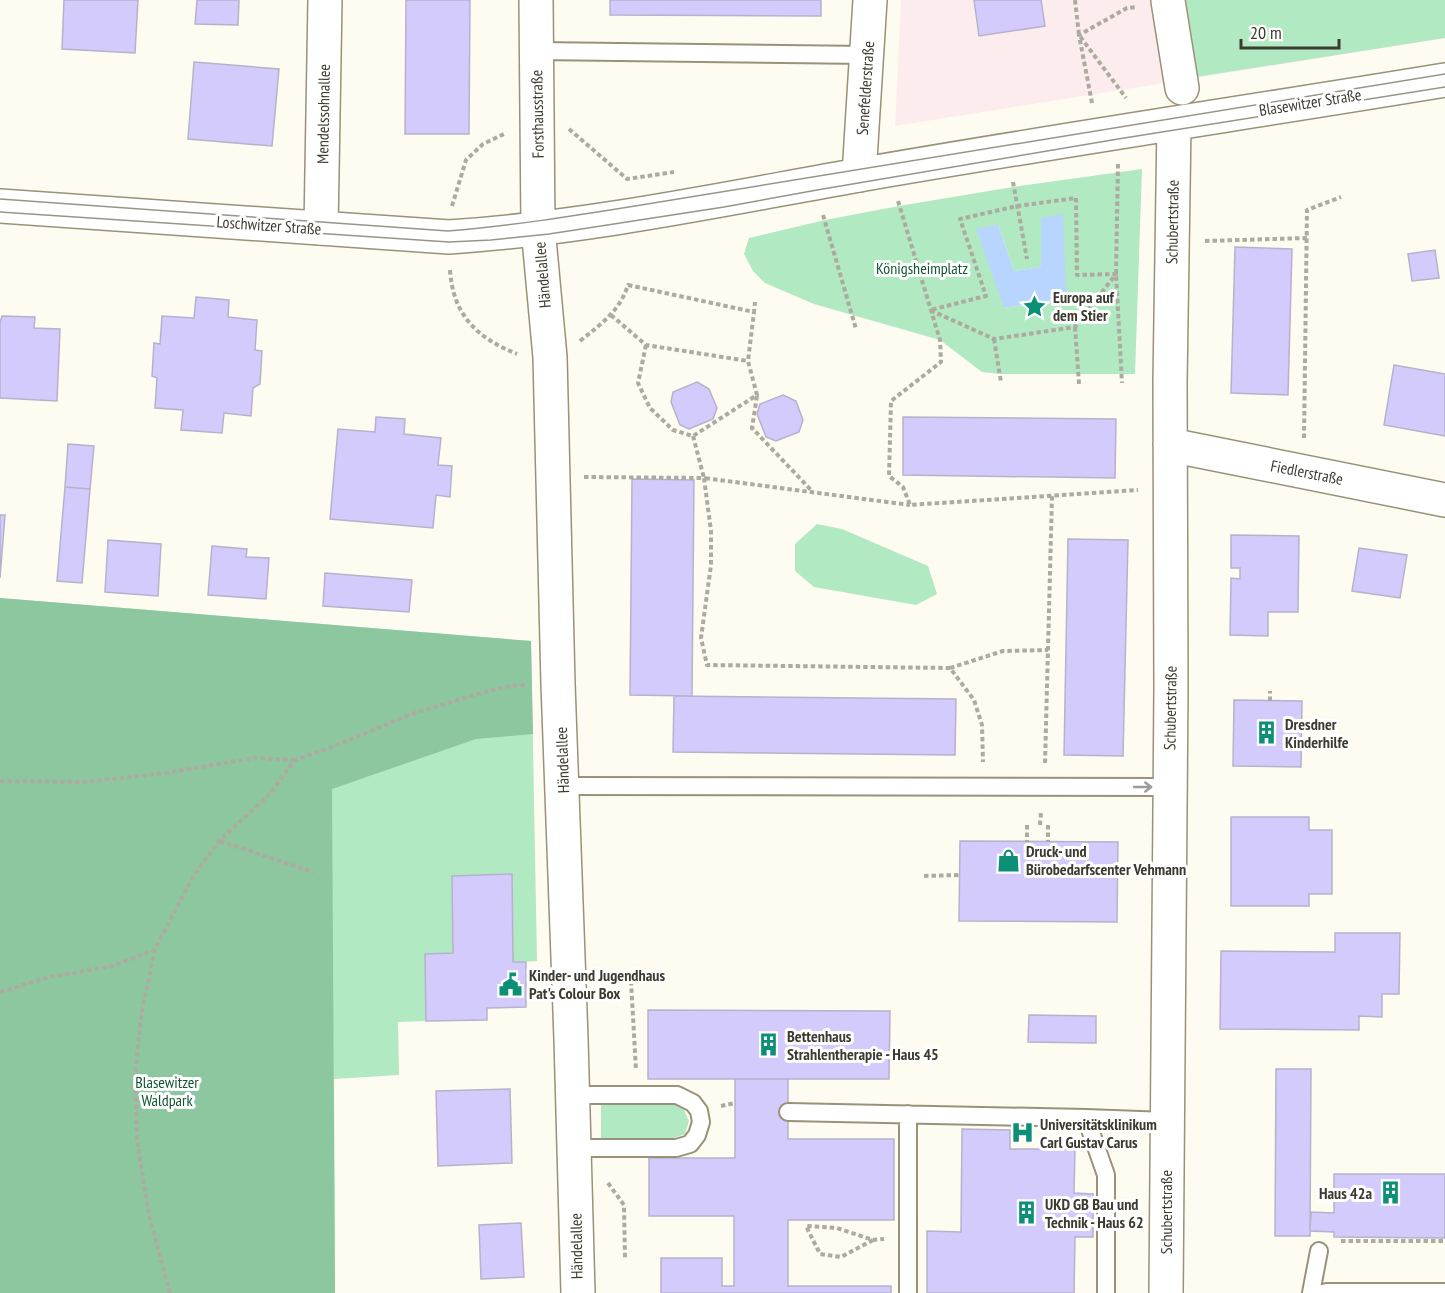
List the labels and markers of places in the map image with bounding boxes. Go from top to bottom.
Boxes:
place label: Europa auf dem Stier [1053,287,1115,325]
place icon: Europa auf dem Stier [1022,293,1048,319]
place label: Dresdner Kinderhilfe [1285,714,1349,752]
building icon: Dresdner Kinderhilfe [1254,720,1280,746]
place label: Druck- und Bürobedarfscenter Vehmann [1026,841,1186,879]
shop icon: Druck- und Bürobedarfscenter Vehmann [995,847,1021,873]
place label: Kinder- und Jugendhaus Pat's Colour Box [529,965,665,1003]
public building icon: Kinder- und Jugendhaus Pat's Colour Box [498,971,524,997]
place label: Bettenhaus Strahlentherapie - Haus 45 [787,1026,939,1064]
building icon: Bettenhaus Strahlentherapie - Haus 45 [756,1032,782,1058]
place label: Universitätsklinikum Carl Gustav Carus [1040,1114,1157,1152]
hospital icon: Universitätsklinikum Carl Gustav Carus [1009,1120,1035,1146]
building icon: Haus 42a [1377,1180,1403,1206]
place label: Haus 42a [1319,1183,1372,1203]
place label: UKD GB Bau und Technik - Haus 62 [1045,1194,1144,1232]
building icon: UKD GB Bau und Technik - Haus 62 [1014,1200,1040,1226]

